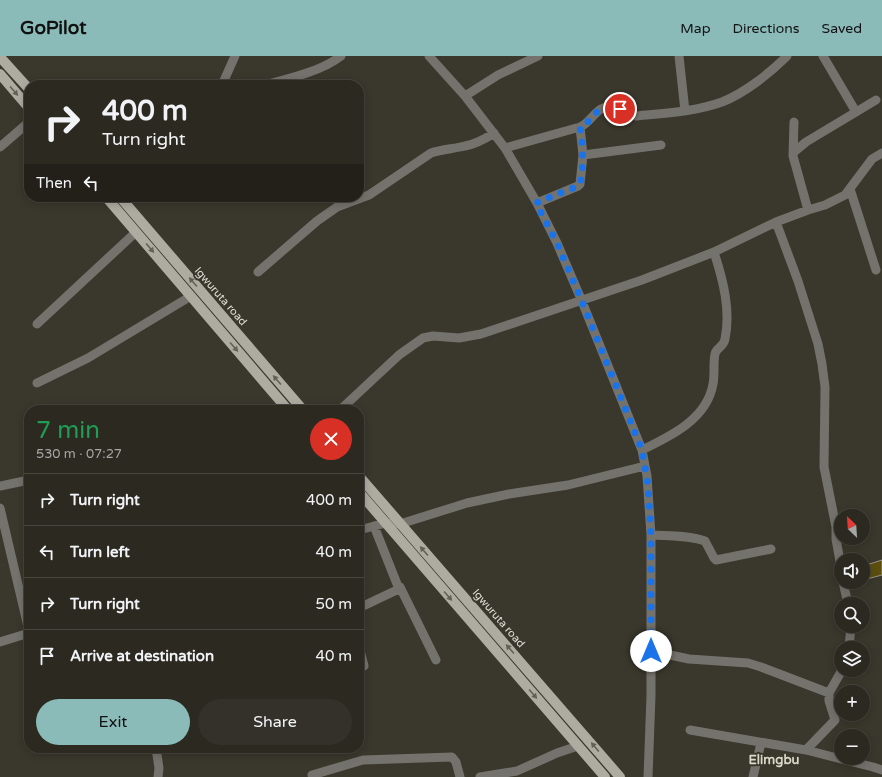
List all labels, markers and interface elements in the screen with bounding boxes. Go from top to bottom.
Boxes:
text: GoPilot [20,17,86,39]
text: Map [680,20,711,37]
text: Directions [733,20,800,37]
text: Saved [822,20,862,37]
one-way arrow [10,86,19,96]
pin [603,92,637,126]
text: 400 m [102,94,188,128]
icon: right [36,96,88,148]
icon: arrive [609,98,631,120]
text: Turn right [102,128,186,150]
icon: left [80,172,102,194]
text: Then [36,174,72,192]
one-way arrow [145,243,154,253]
street label: Igwuruta road [192,264,250,328]
one-way arrow [188,276,197,287]
one-way arrow [230,341,239,352]
one-way arrow [273,375,282,386]
text: 7 min [36,416,100,445]
button: close [310,418,352,460]
text: 530 m · 07:27 [36,446,122,462]
icon: right [36,489,58,511]
text: Turn right [70,491,140,509]
text: 400 m [306,491,352,509]
north arrow [834,509,870,545]
map controls [834,509,870,765]
icon: left [36,541,58,563]
text: Turn left [70,543,130,561]
text: 40 m [315,543,352,561]
one-way arrow [420,546,429,557]
button: sound [834,553,870,589]
street label: Igwuruta road [470,586,528,650]
one-way arrow [444,590,453,601]
icon: right [36,593,58,615]
text: Turn right [70,595,140,613]
text: 50 m [315,595,352,613]
button: search [834,597,870,633]
position arrow [630,630,672,672]
button: layers [834,641,870,677]
one-way arrow [505,644,514,654]
icon: arrive [36,645,58,667]
text: Arrive at destination [70,647,214,665]
text: 40 m [315,647,352,665]
button: + [834,685,870,721]
one-way arrow [529,689,538,699]
button: Exit [36,699,190,745]
button: Share [198,699,352,745]
button: − [834,729,870,765]
one-way arrow [591,742,600,753]
district label: Elimgbu [748,752,800,768]

